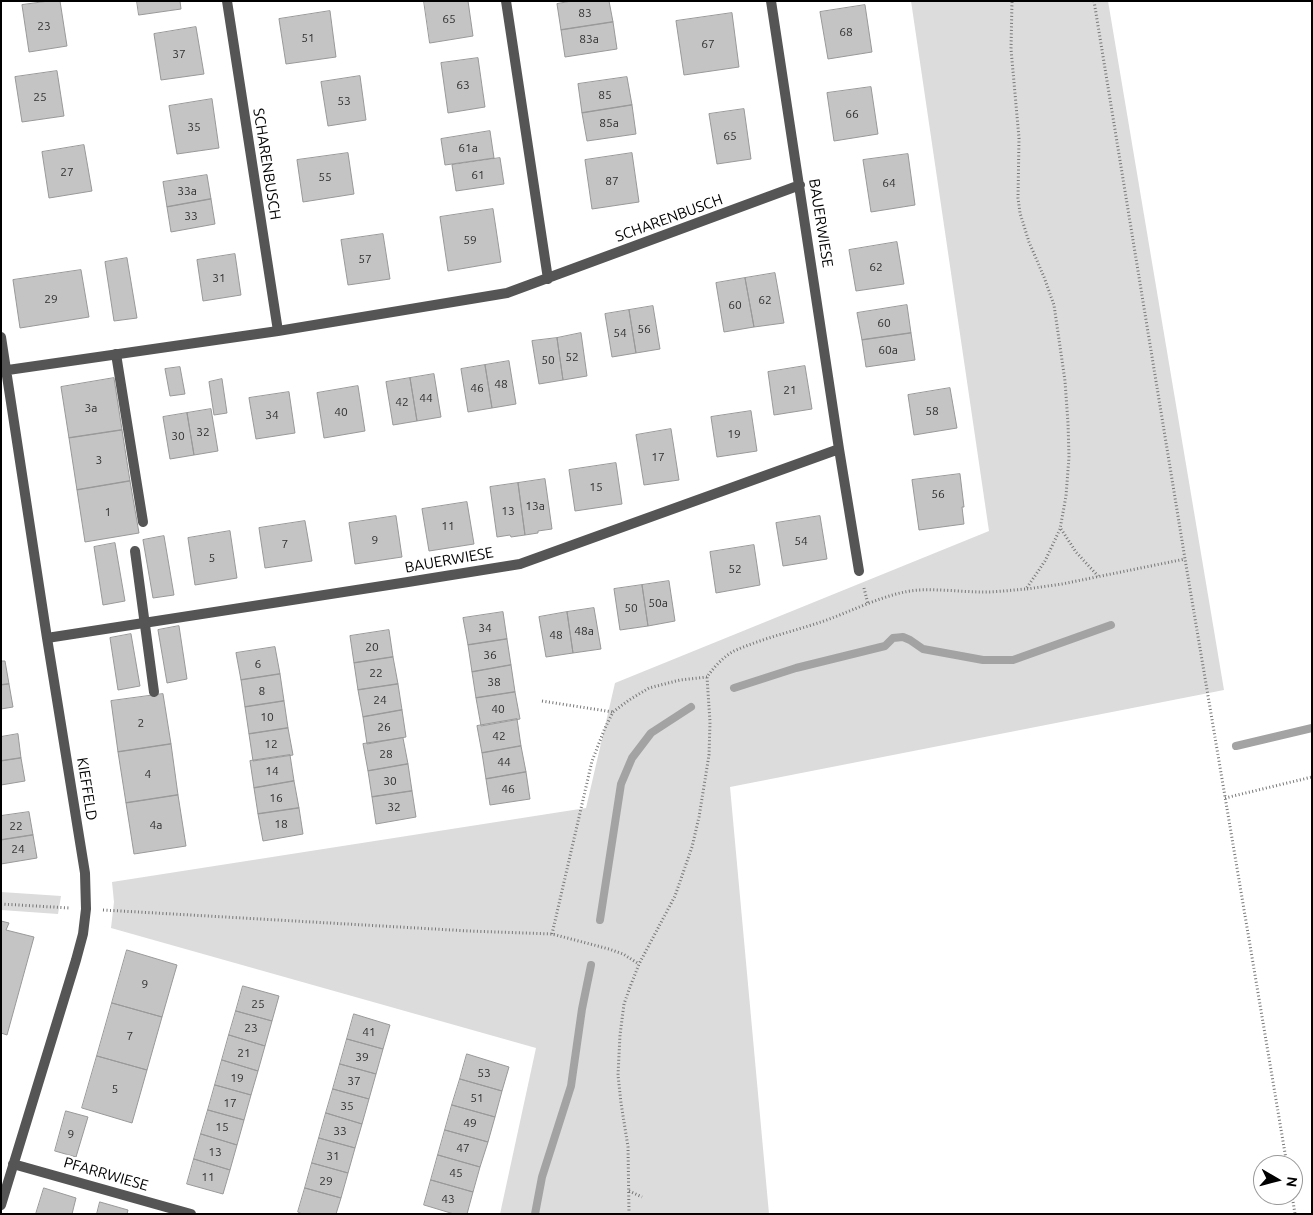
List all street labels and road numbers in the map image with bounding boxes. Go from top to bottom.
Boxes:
street label: SCHARENBUSCH [249,107,285,221]
street label: BAUERWIESE [805,177,837,269]
street label: SCHARENBUSCH [613,190,725,246]
street label: BAUERWIESE [403,543,495,577]
street label: KIEFFELD [73,756,101,822]
street label: PFARRWIESE [62,1153,150,1195]

